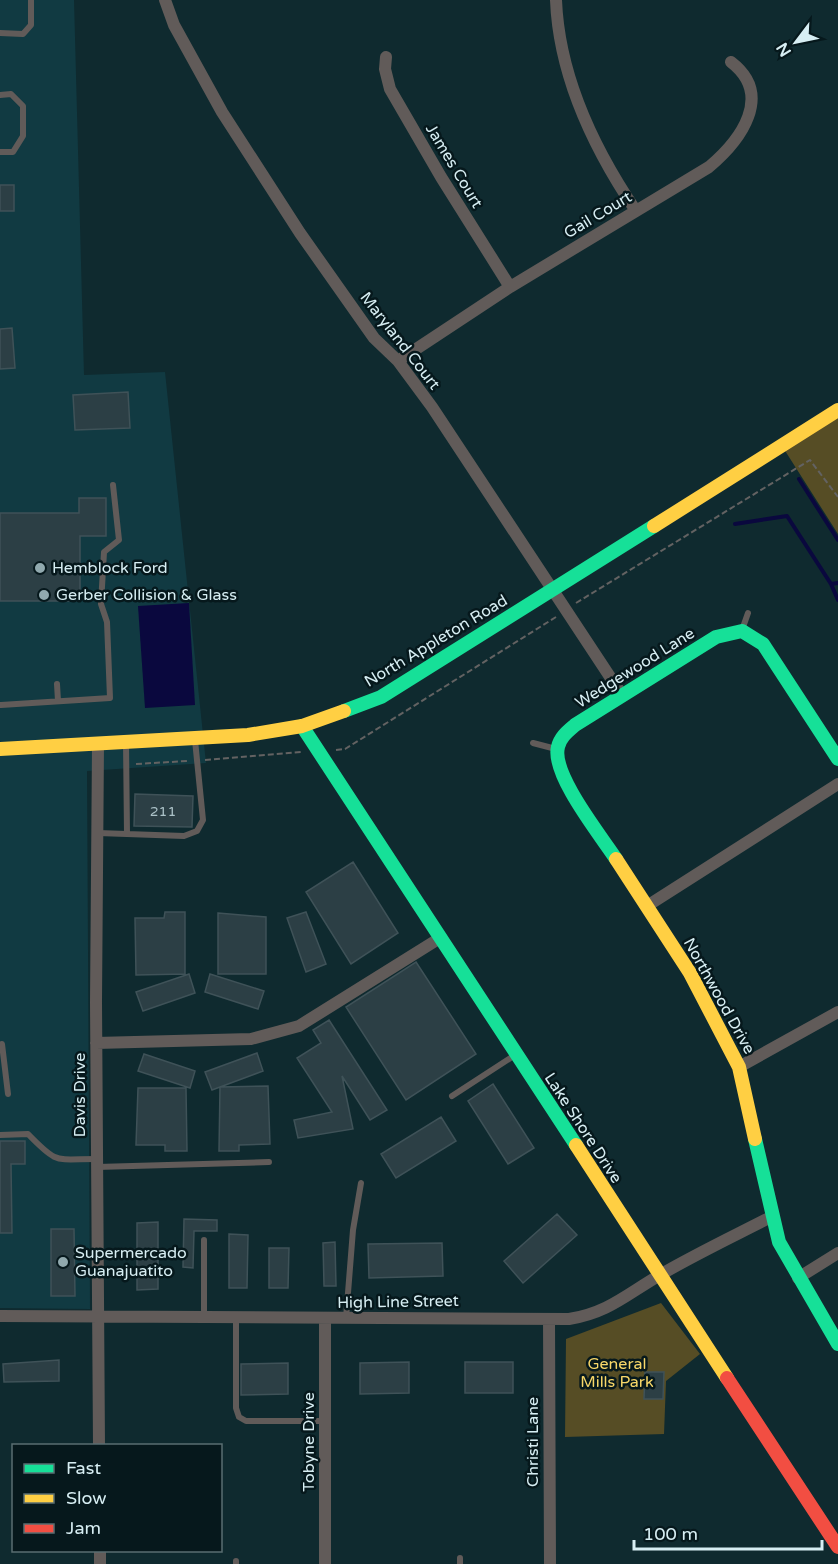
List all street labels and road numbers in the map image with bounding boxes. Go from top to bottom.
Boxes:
street label: James Court [421,120,487,212]
street label: Gail Court [560,187,636,243]
street label: Maryland Court [356,288,444,394]
street label: North Appleton Road [361,590,511,692]
street label: Wedgewood Lane [572,623,698,713]
street label: Northwood Drive [679,934,759,1058]
street label: Davis Drive [70,1053,90,1137]
street label: Lake Shore Drive [540,1069,626,1187]
street label: High Line Street [337,1291,459,1313]
street label: Tobyne Drive [299,1392,319,1492]
street label: Christi Lane [523,1397,543,1487]

